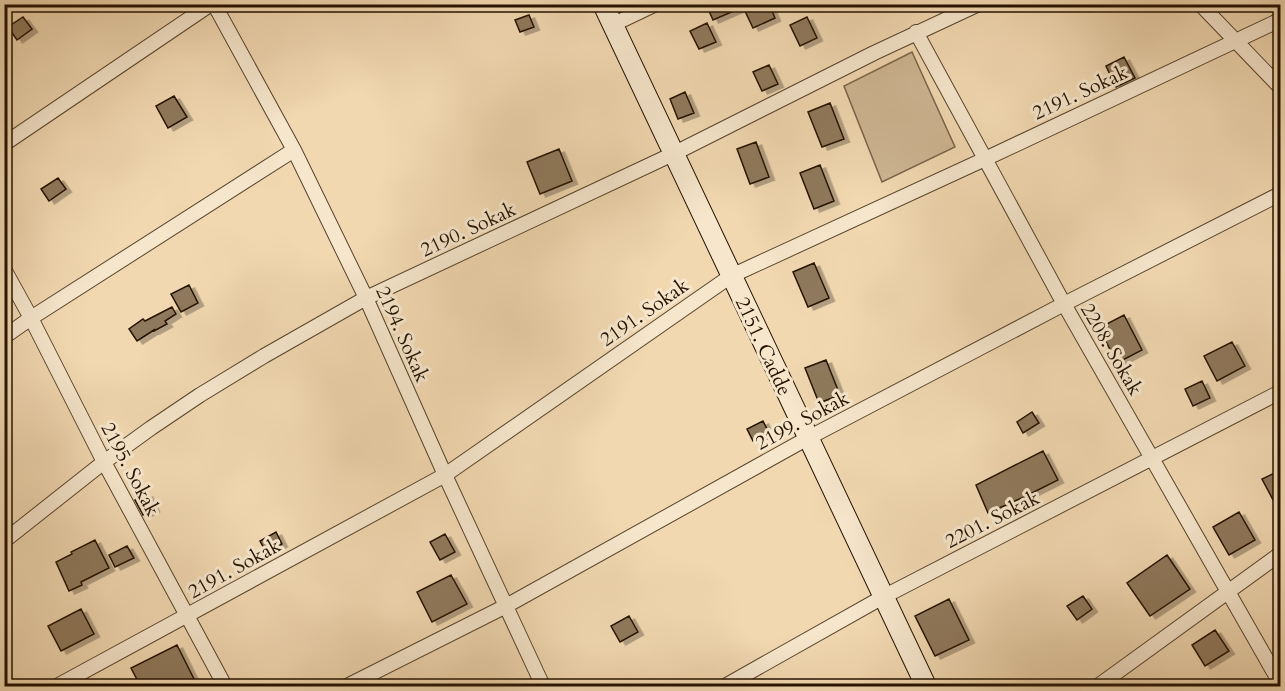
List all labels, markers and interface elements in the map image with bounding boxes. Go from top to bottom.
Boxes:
street label: 2191. Sokak [1028,58,1133,126]
street label: 2190. Sokak [416,195,521,263]
street label: 2191. Sokak [595,272,694,353]
street label: 2194. Sokak [369,282,436,387]
street label: 2151. Cadde [729,293,798,400]
street label: 2208. Sokak [1074,298,1149,401]
street label: 2199. Sokak [751,384,854,456]
street label: 2195. Sokak [95,418,167,521]
street label: 2201. Sokak [941,484,1044,555]
street label: 2191. Sokak [183,532,286,605]

